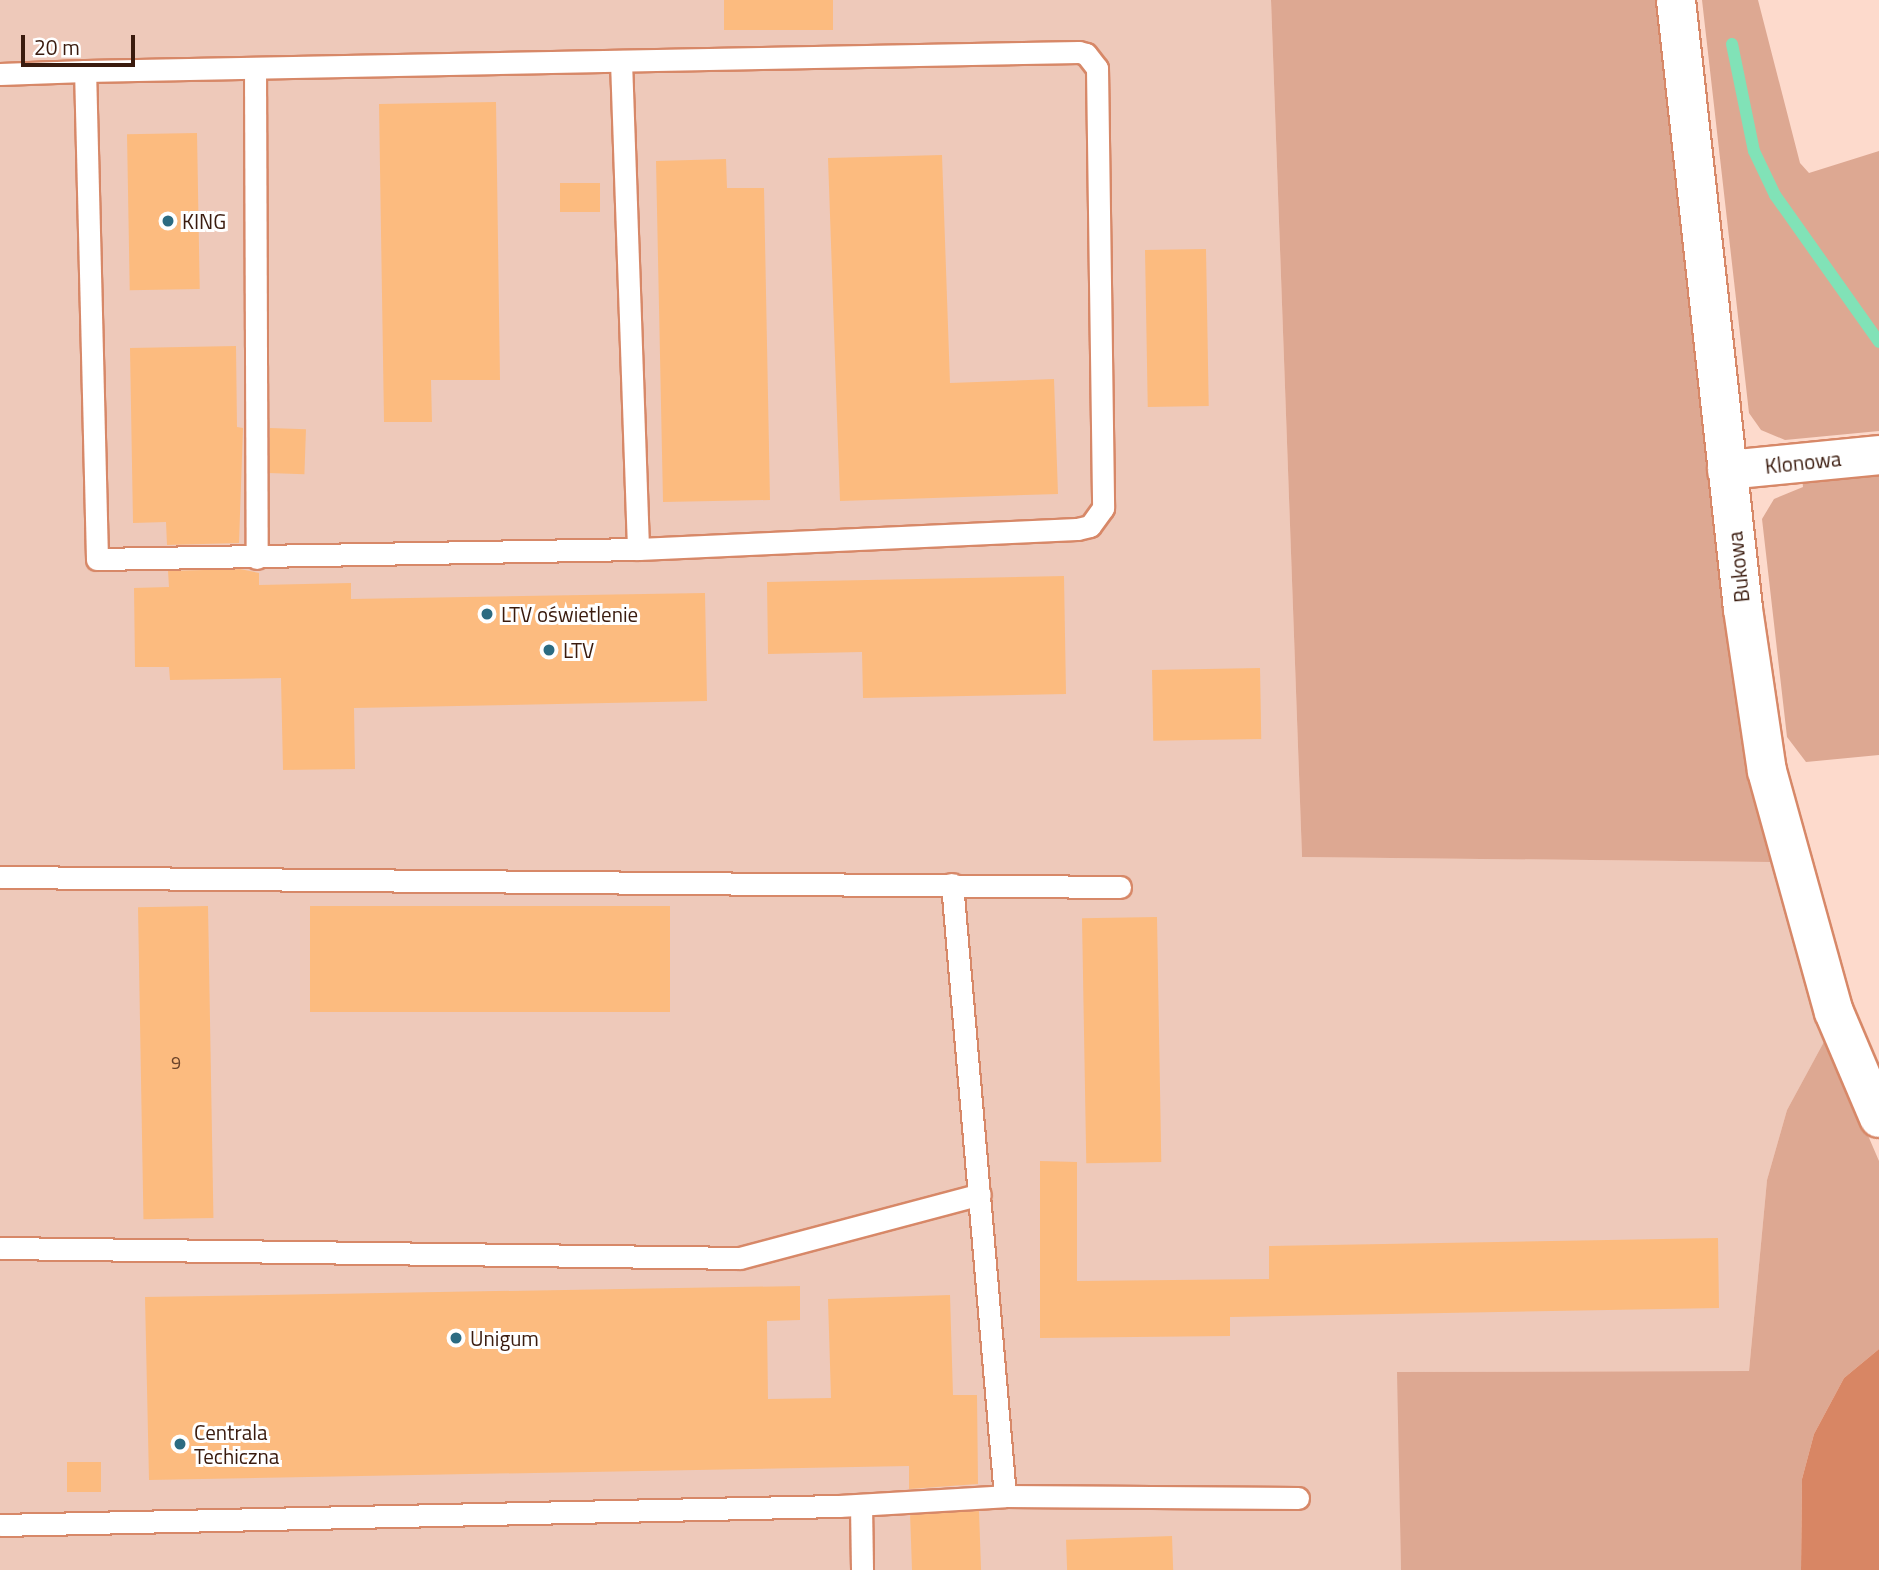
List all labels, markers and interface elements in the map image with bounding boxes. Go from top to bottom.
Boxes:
scale bar [24,21,138,65]
text: 20 m [34,31,80,63]
place label: KING [182,208,226,234]
marker: KING [160,213,176,229]
street label: Klonowa [1764,445,1842,479]
street label: Bukowa [1722,530,1754,604]
place label: LTV oświetlenie [501,601,638,627]
marker: LTV oświetlenie [479,606,495,622]
place label: LTV [563,637,594,663]
marker: LTV [541,642,557,658]
house number: 9 [171,1052,181,1074]
place label: Unigum [470,1325,539,1351]
marker: Unigum [448,1330,464,1346]
place label: Centrala Techiczna [194,1419,279,1469]
marker: Centrala Techiczna [172,1436,188,1452]

